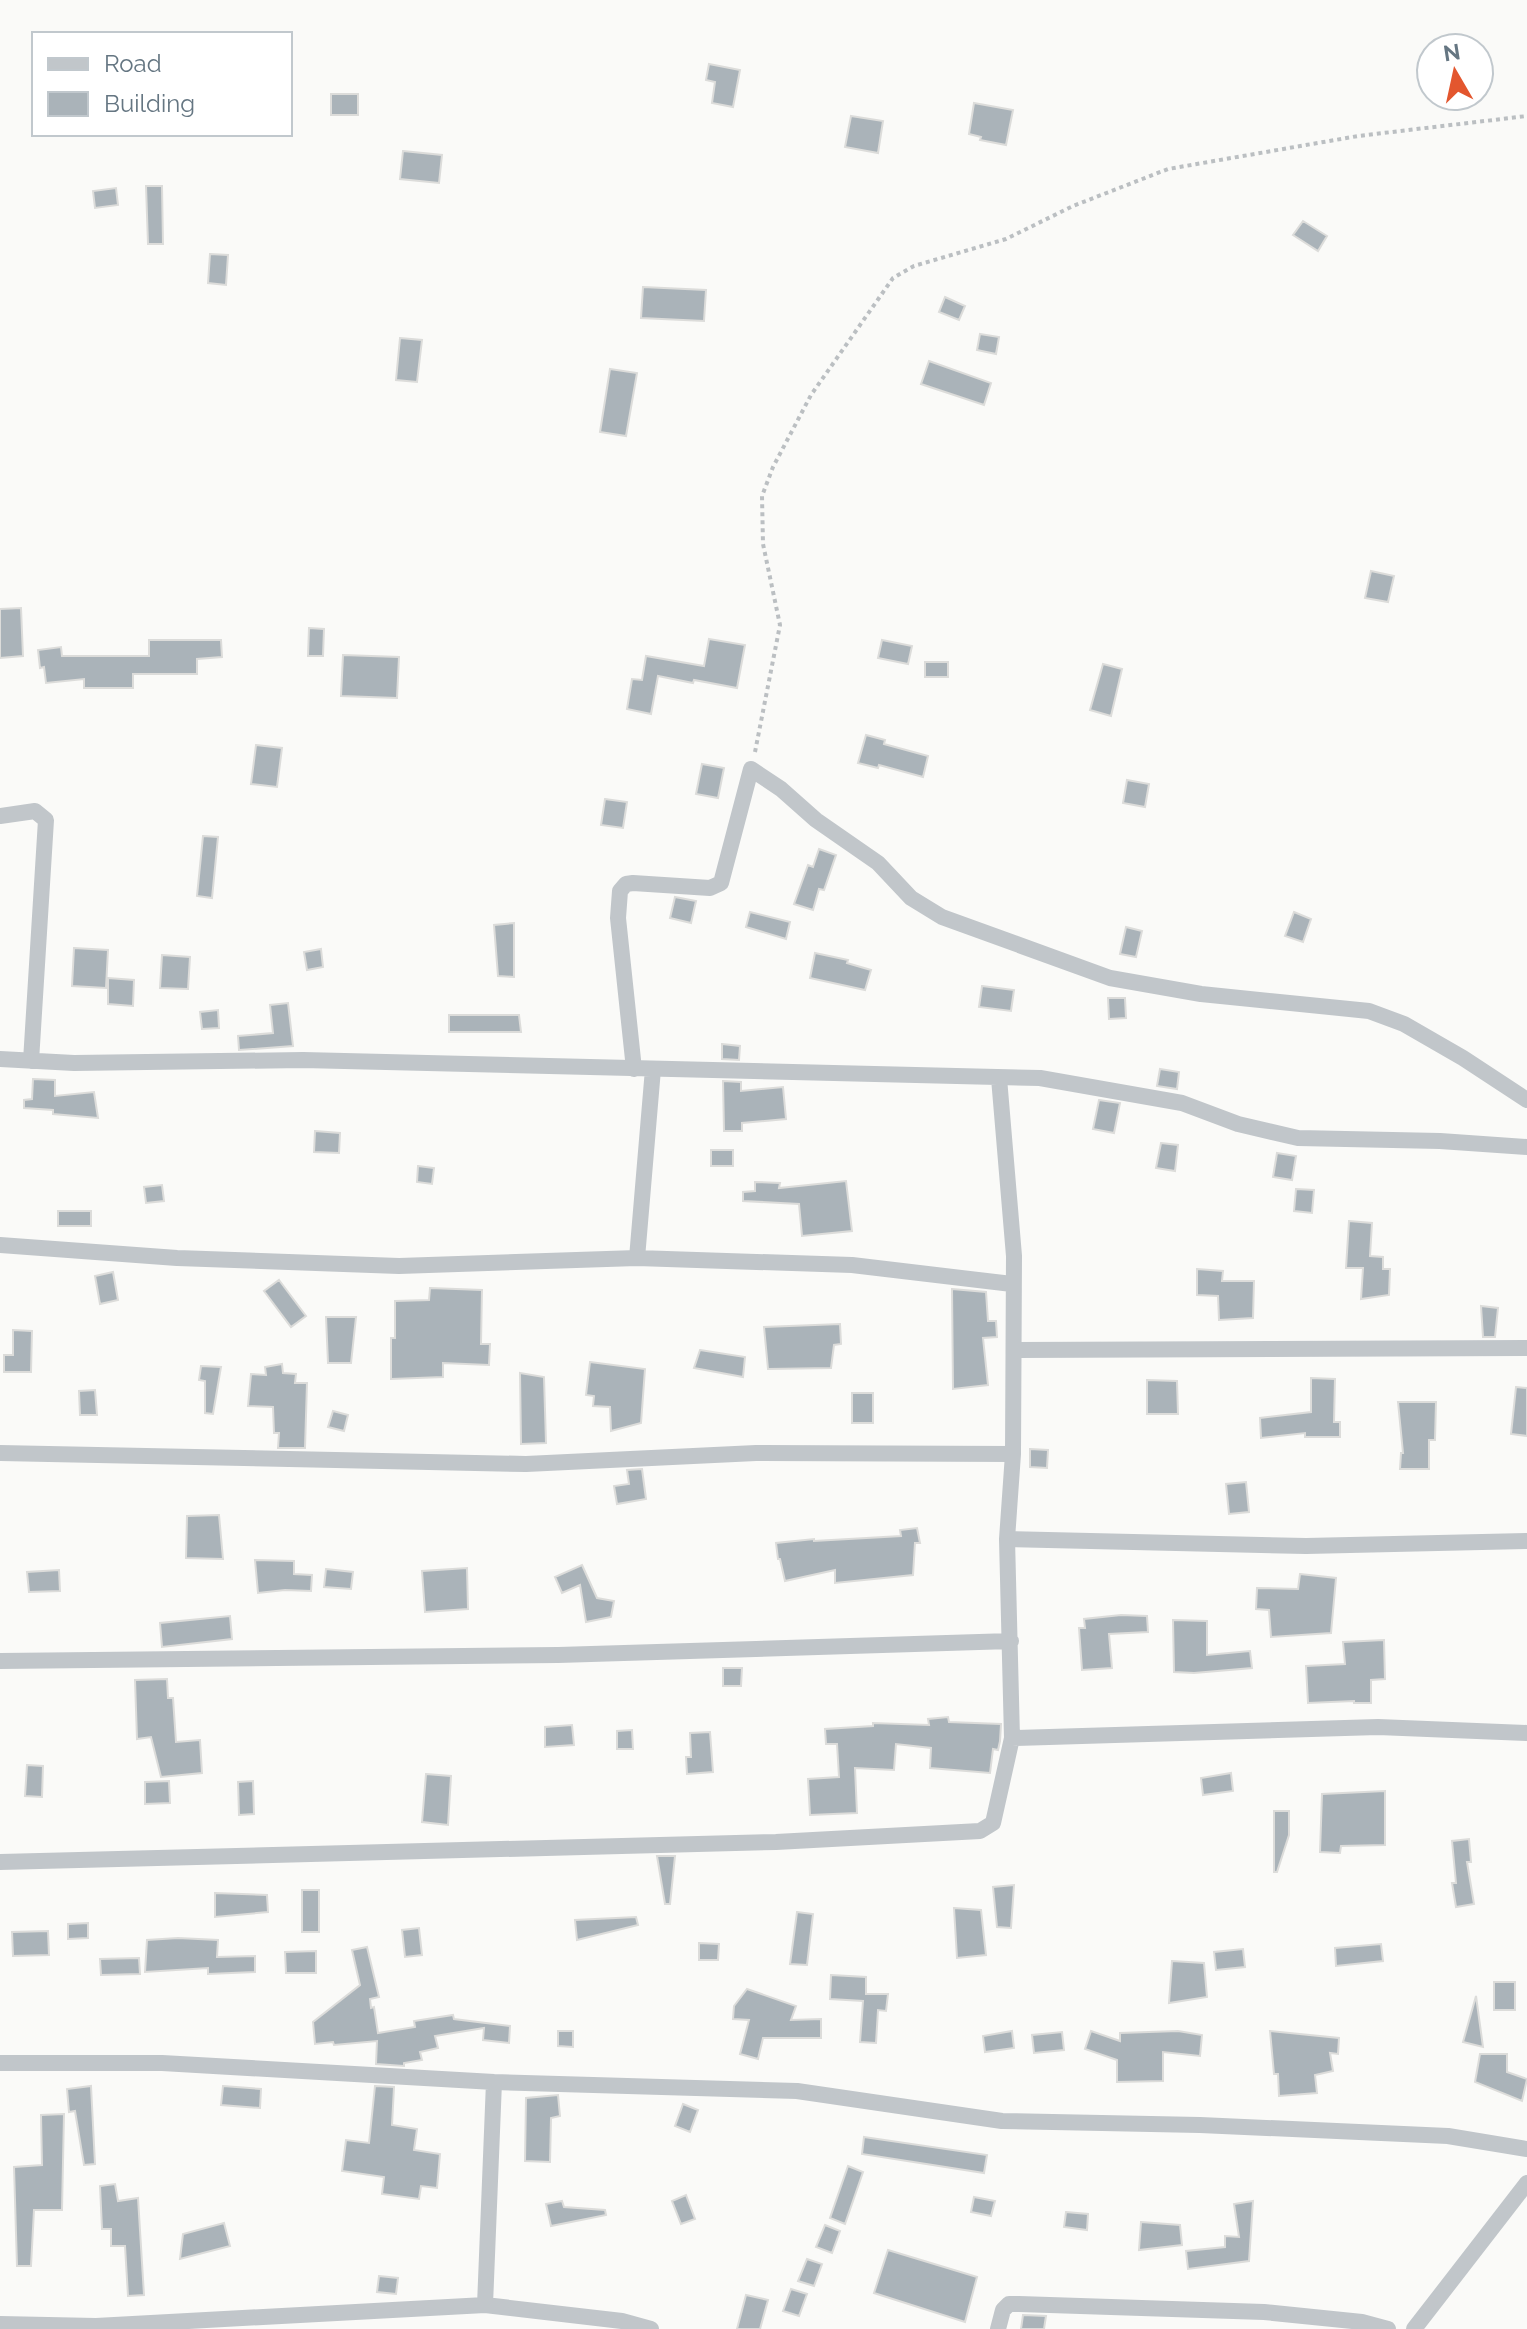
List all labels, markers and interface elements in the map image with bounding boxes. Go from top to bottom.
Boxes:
legend [32,32,292,136]
north arrow [1415,32,1495,112]
text: N [1442,38,1462,66]
text: Road [104,49,162,78]
text: Building [104,89,195,118]

